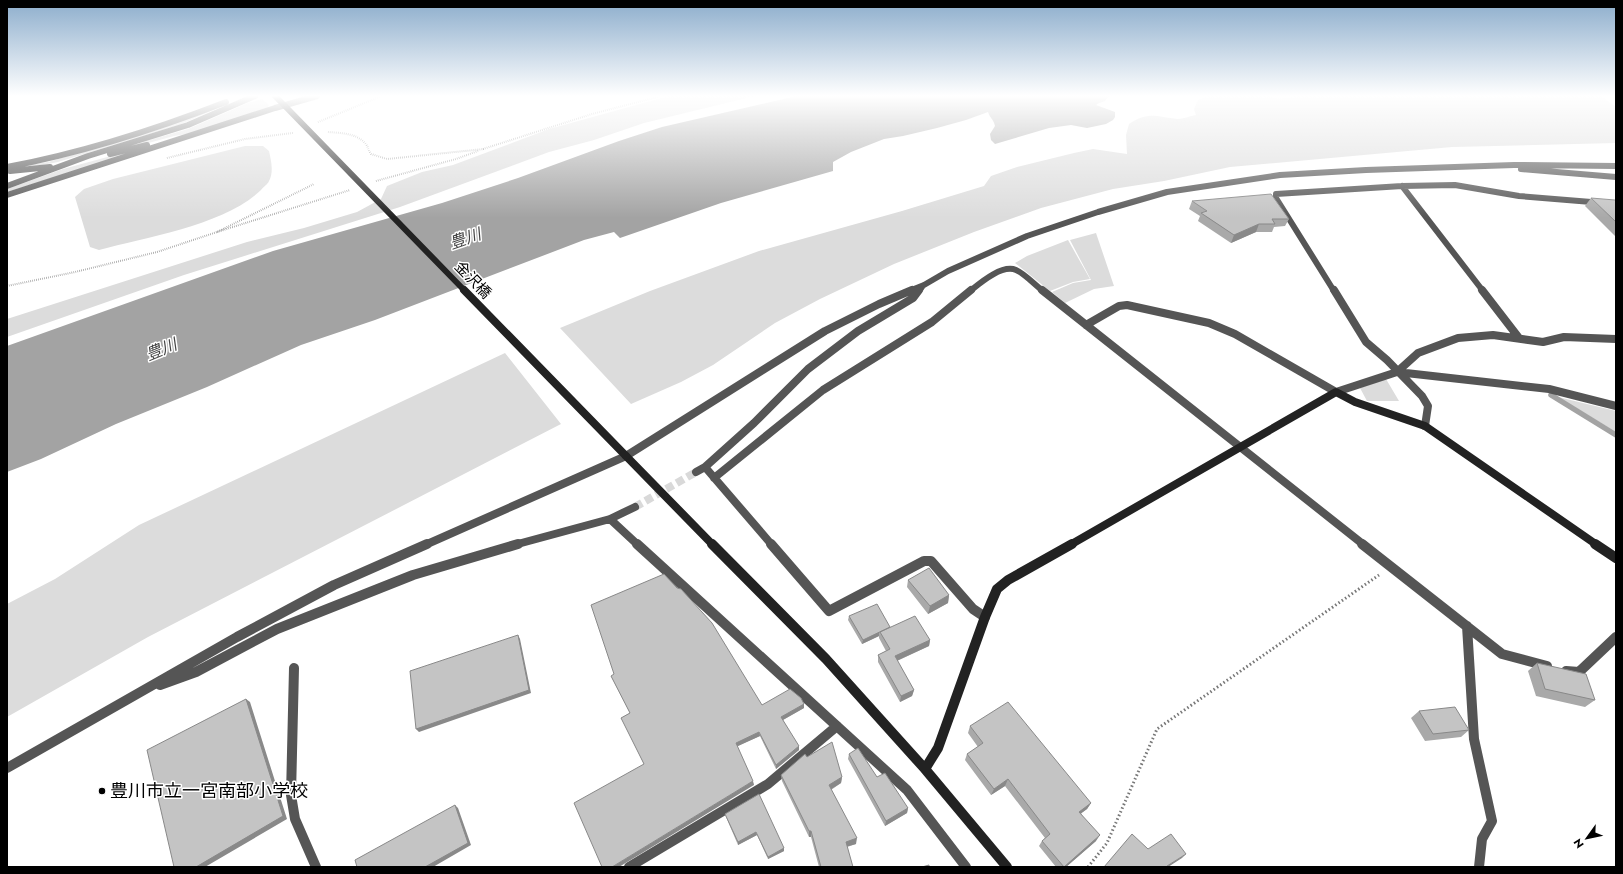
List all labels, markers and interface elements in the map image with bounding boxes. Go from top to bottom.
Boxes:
water label: 豊川 [446,222,486,255]
street label: 金沢橋 [449,256,497,304]
water label: 豊川 [142,332,182,366]
place label: 豊川市立一宮南部小学校 [110,778,308,804]
marker: 豊川市立一宮南部小学校 [97,786,107,796]
north arrow [1567,818,1607,858]
text: N [1570,835,1588,851]

